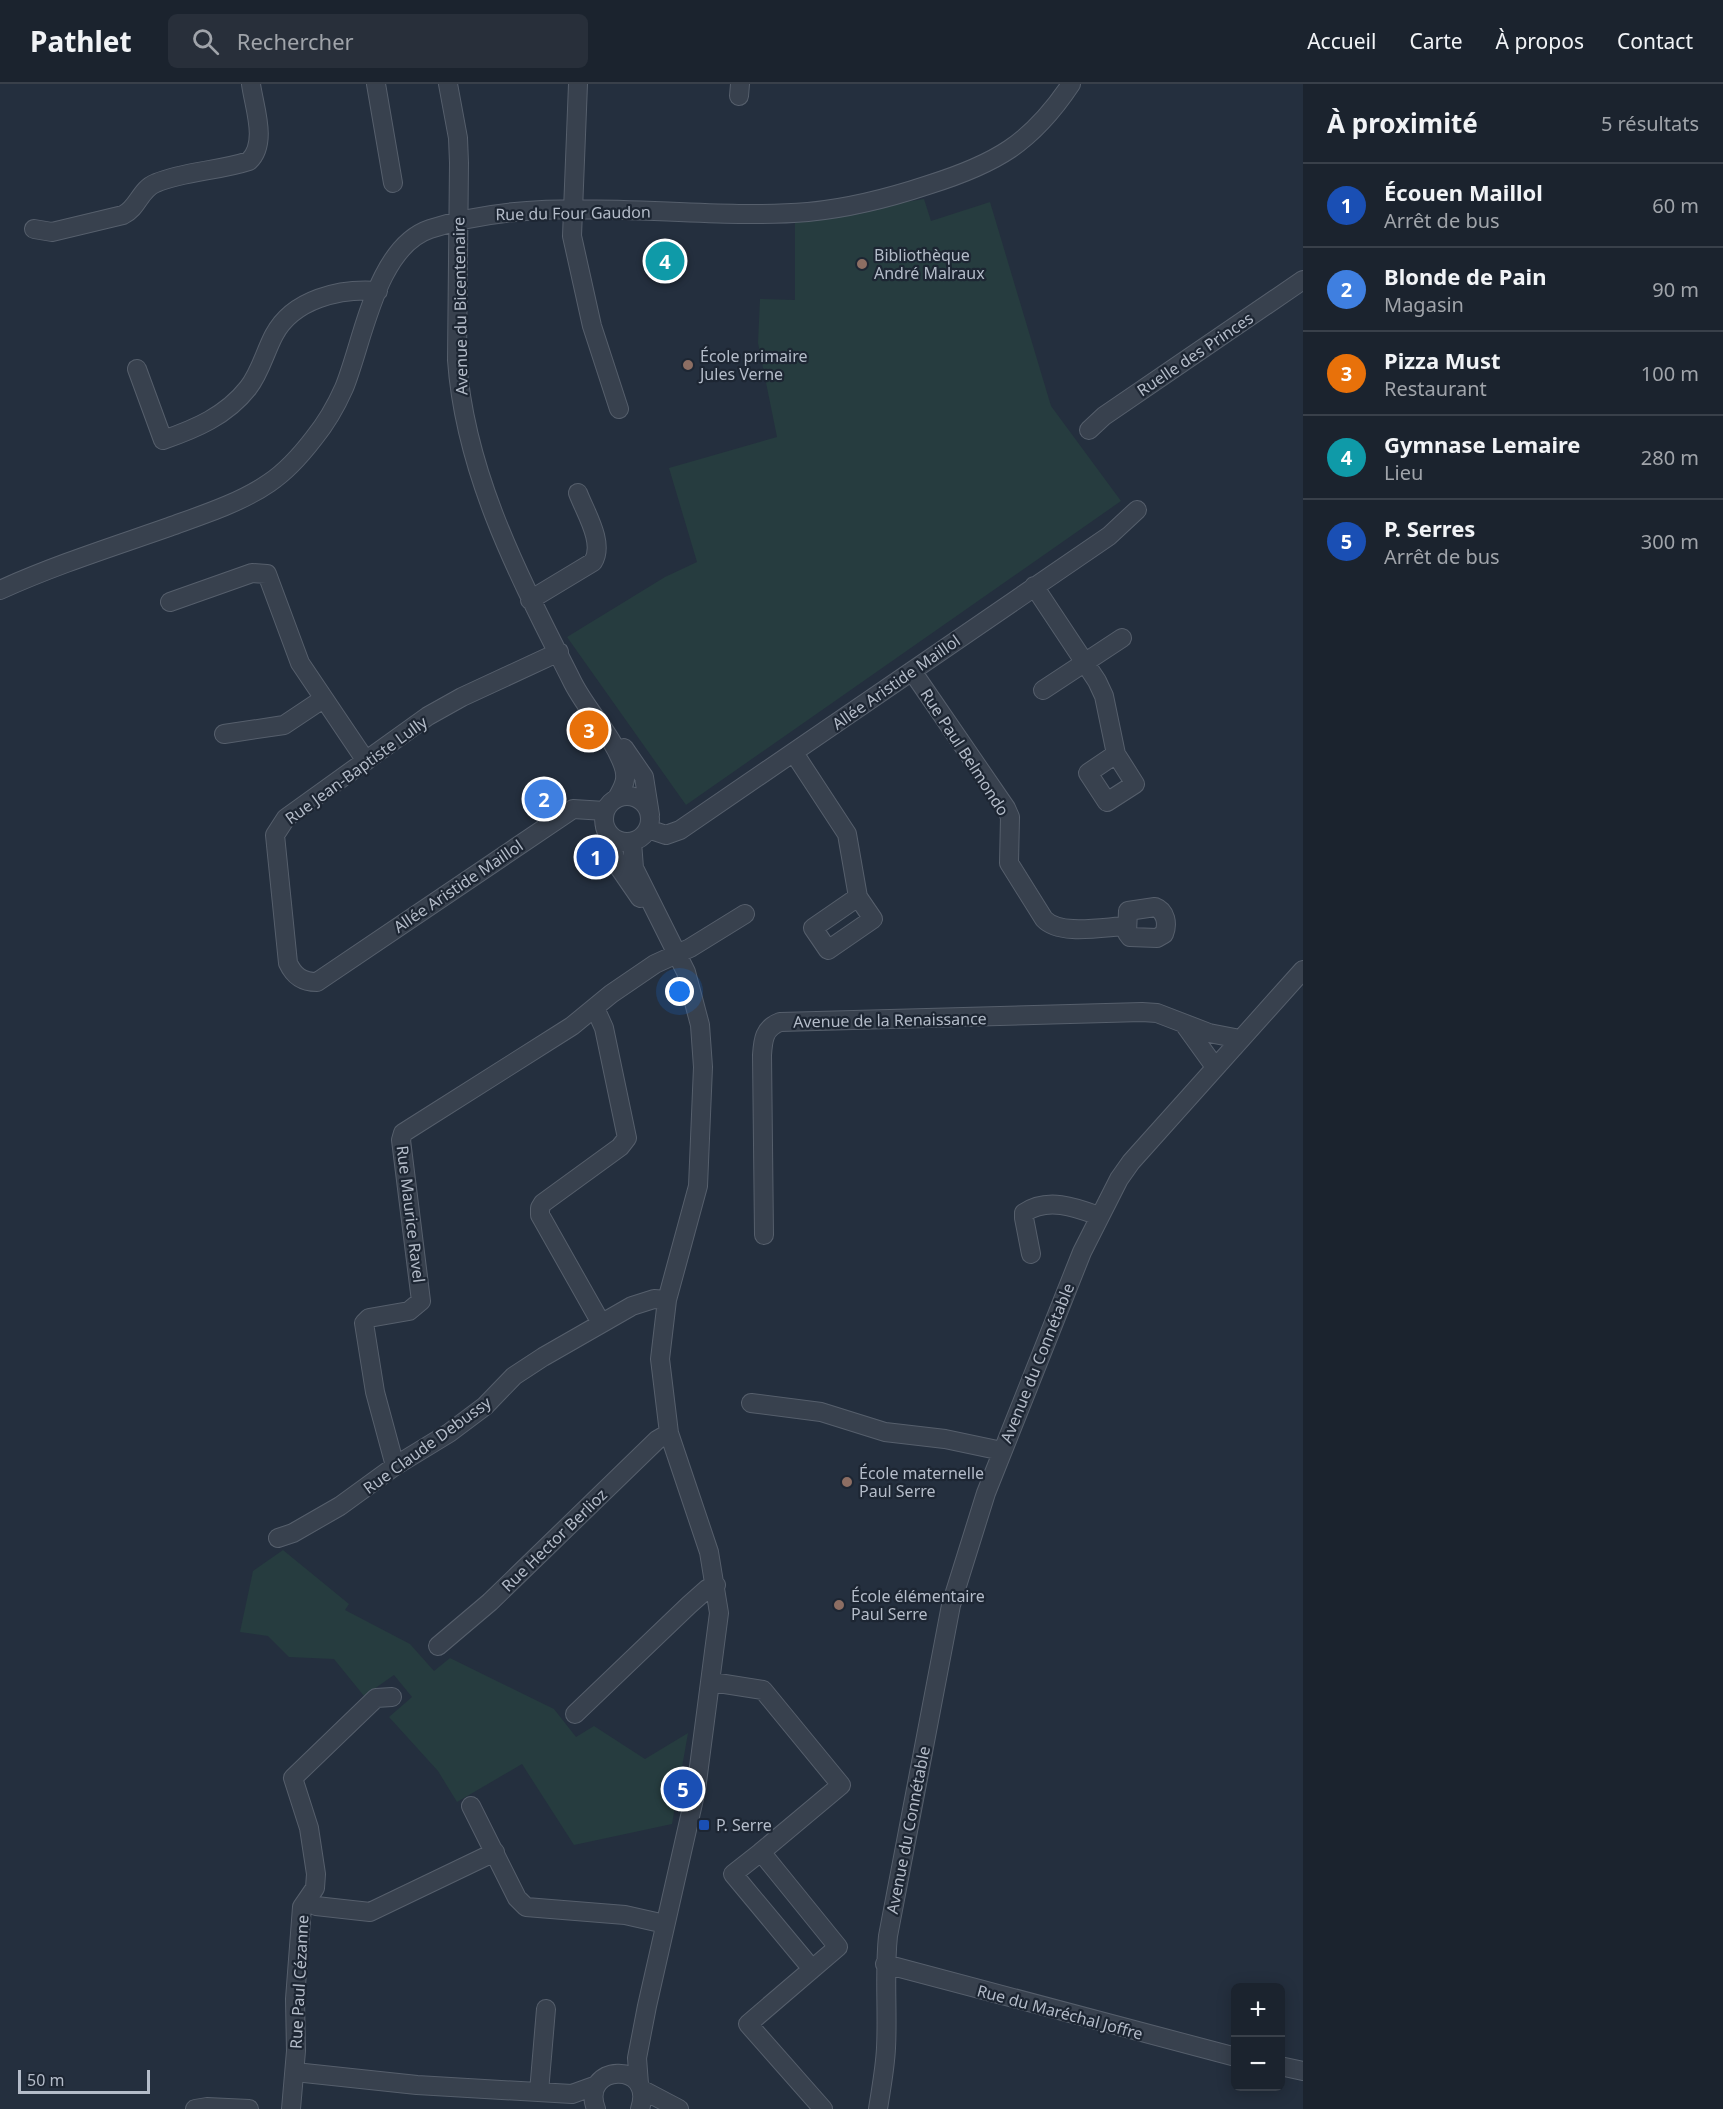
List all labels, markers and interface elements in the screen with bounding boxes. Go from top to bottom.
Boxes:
search box [168,14,588,68]
text: Pathlet [30,22,132,60]
icon: search [189,25,222,58]
text: Rechercher [237,26,354,56]
text: Accueil [1307,27,1376,55]
text: Carte [1409,27,1463,55]
text: À propos [1496,27,1584,55]
text: Contact [1617,27,1693,55]
text: À proximité [1327,105,1478,141]
text: 5 résultats [1601,110,1699,137]
text: Écouen Maillol [1384,177,1543,207]
text: 1 [1341,192,1352,219]
text: 60 m [1652,192,1699,219]
street label: Rue du Four Gaudon [495,201,651,225]
text: Arrêt de bus [1384,207,1500,234]
street label: Avenue du Bicentenaire [447,217,473,395]
pin: 4 [646,238,684,284]
place label: Bibliothèque André Malraux [874,244,985,284]
marker: Bibliothèque André Malraux [855,257,869,271]
text: Blonde de Pain [1384,261,1546,291]
text: 2 [1341,276,1352,303]
text: 90 m [1652,276,1699,303]
text: Magasin [1384,291,1464,318]
street label: Ruelle des Princes [1133,307,1257,401]
place label: École primaire Jules Verne [698,345,808,385]
text: Pizza Must [1384,345,1500,375]
marker: École primaire Jules Verne [681,358,695,372]
text: 3 [1341,360,1352,387]
text: 100 m [1641,360,1699,387]
text: Restaurant [1384,375,1487,402]
text: Gymnase Lemaire [1384,429,1580,459]
text: 4 [1341,444,1352,471]
text: 280 m [1641,444,1699,471]
text: Lieu [1384,459,1423,486]
text: P. Serres [1384,513,1475,543]
text: 5 [1341,528,1352,555]
text: 300 m [1641,528,1699,555]
text: Arrêt de bus [1384,543,1500,570]
street label: Allée Aristide Maillol [827,629,965,735]
street label: Rue Paul Belmondo [916,684,1014,820]
pin: 3 [570,708,608,752]
street label: Rue Jean-Baptiste Lully [280,710,432,829]
pin: 2 [524,776,564,822]
street label: Allée Aristide Maillol [389,834,527,938]
pin: 1 [576,834,616,880]
your location [665,977,694,1006]
street label: Avenue de la Renaissance [793,1007,987,1033]
street label: Rue Maurice Ravel [392,1144,430,1284]
street label: Avenue du Connétable [995,1280,1079,1446]
street label: Rue Claude Debussy [359,1391,496,1499]
place label: École maternelle Paul Serre [859,1462,984,1502]
marker: École maternelle Paul Serre [840,1475,854,1489]
street label: Rue Hector Berlioz [496,1484,612,1596]
place label: École élémentaire Paul Serre [851,1585,985,1625]
marker: École élémentaire Paul Serre [832,1598,846,1612]
street label: Avenue du Connétable [881,1744,935,1916]
pin: 5 [664,1766,702,1812]
place label: P. Serre [716,1814,772,1836]
marker: P. Serre [697,1818,711,1832]
street label: Rue Paul Cézanne [285,1914,313,2050]
street label: Rue du Maréchal Joffre [975,1979,1145,2045]
map controls [1231,1983,1285,2091]
button: + [1231,1983,1285,2037]
button: − [1231,2037,1285,2091]
scale bar [18,2067,150,2094]
text: 50 m [27,2069,64,2091]

